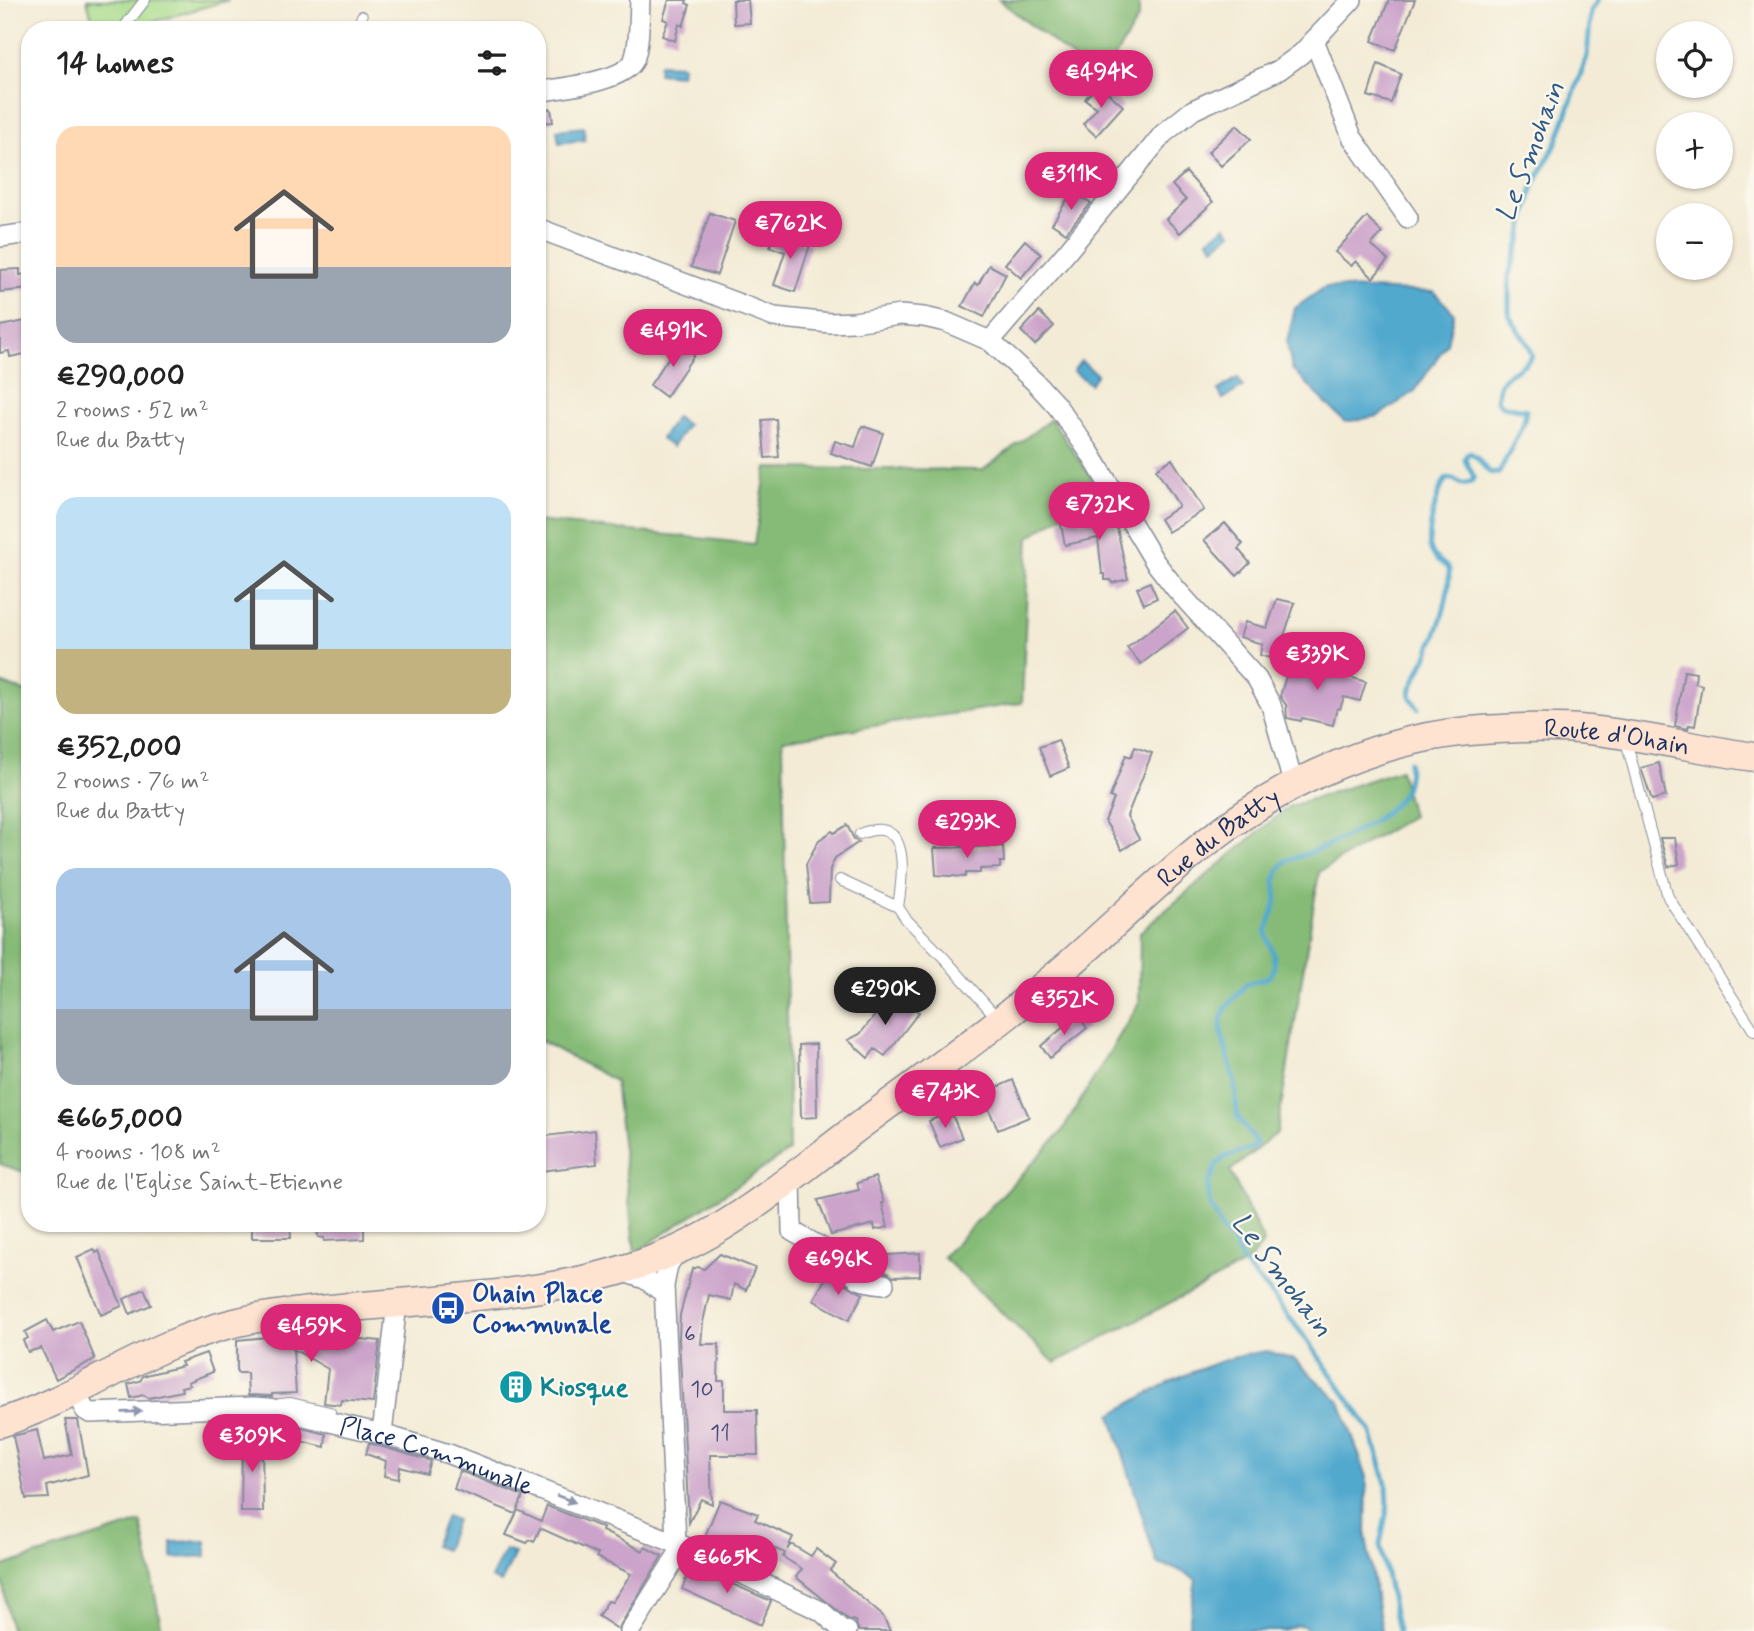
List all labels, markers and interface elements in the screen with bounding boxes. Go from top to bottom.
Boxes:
map controls [1656,21,1733,280]
button: locate [1656,21,1733,98]
text: 14 homes [56,44,174,83]
icon: filters [473,44,511,82]
pin: €494K [1052,50,1150,110]
text: €494K [1065,58,1137,88]
water label: Le Smohain [1488,77,1575,227]
button: + [1656,112,1733,189]
pin: €311K [1022,152,1120,212]
text: €311K [1041,160,1101,190]
icon: home [221,171,347,297]
pin: €762K [741,202,839,261]
button: − [1656,203,1733,280]
text: €762K [754,209,826,239]
pin: €491K [624,310,722,369]
text: €491K [639,317,707,347]
text: €290,000 [56,357,185,396]
text: 2 rooms · 52 m² [56,396,209,426]
text: Rue du Batty [56,426,185,456]
pin: €732K [1050,482,1148,542]
text: €732K [1065,490,1133,520]
icon: home [221,542,347,668]
pin: €339K [1268,632,1366,692]
text: €339K [1285,640,1349,670]
street label: Route d'Ohain [1544,713,1692,765]
text: €352,000 [56,728,182,767]
text: 2 rooms · 76 m² [56,767,209,797]
street label: Rue du Batty [1150,781,1287,896]
text: Rue du Batty [56,797,185,827]
pin: €293K [918,800,1016,860]
text: €293K [934,808,1000,838]
icon: home [221,913,347,1039]
pin: €290K [836,968,934,1027]
text: €290K [850,975,920,1005]
pin: €352K [1015,978,1113,1037]
text: €352K [1030,985,1098,1015]
pin: €743K [896,1070,994,1130]
text: €743K [911,1078,979,1108]
text: €665,000 [56,1099,183,1138]
text: 4 rooms · 108 m² [56,1138,221,1168]
text: Rue de l'Eglise Saint-Etienne [56,1168,343,1198]
water label: Le Smohain [1222,1206,1340,1345]
pin: €696K [789,1238,887,1297]
text: €696K [804,1245,872,1275]
place label: Ohain Place Communale [472,1278,612,1342]
bus stop icon: Ohain Place Communale [429,1289,467,1327]
pin: €459K [262,1304,360,1364]
text: €459K [276,1312,346,1342]
house number: 6 [684,1320,696,1350]
building icon: Kiosque [497,1368,535,1406]
place label: Kiosque [540,1372,628,1406]
house number: 10 [690,1375,714,1405]
one-way arrow [121,1406,143,1417]
street label: Place Communale [336,1410,538,1504]
pin: €309K [203,1414,301,1474]
house number: 11 [710,1419,730,1449]
text: €309K [219,1422,285,1452]
one-way arrow [555,1494,576,1505]
pin: €665K [678,1536,776,1595]
text: €665K [693,1543,761,1573]

